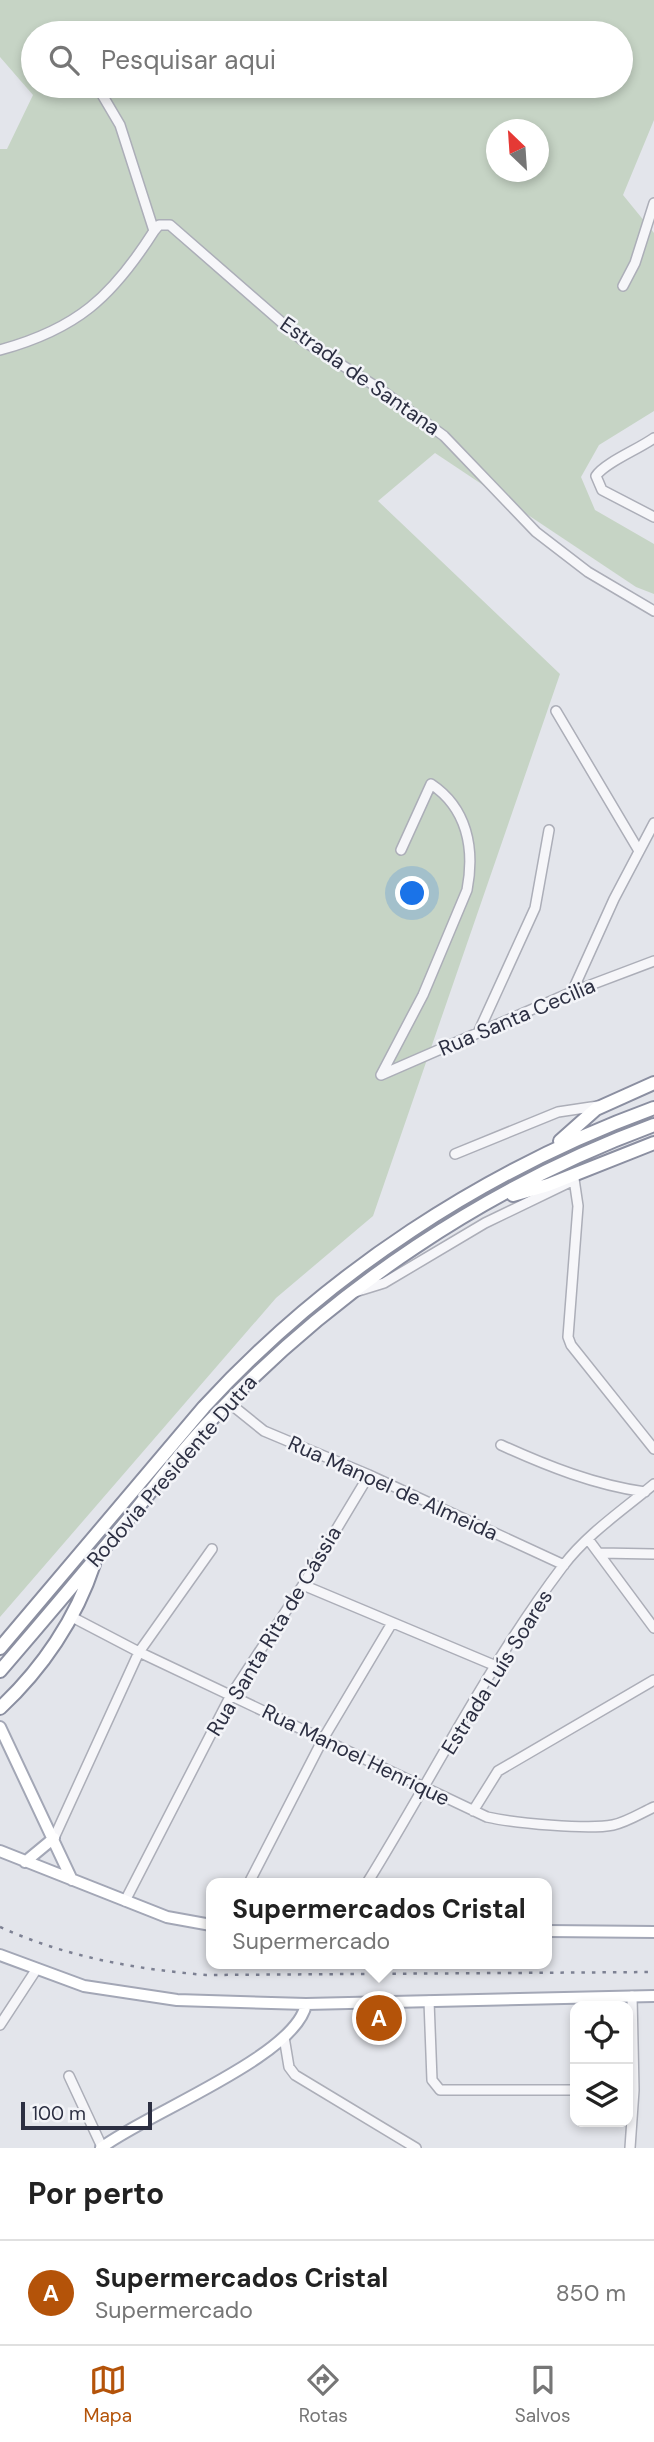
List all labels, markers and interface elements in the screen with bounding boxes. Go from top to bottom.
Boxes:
search box [21,21,633,98]
icon: search [45,41,83,79]
text: Pesquisar aqui [101,43,276,77]
north arrow [486,119,549,182]
street label: Estrada de Santana [275,310,445,442]
your location [395,876,429,910]
street label: Rua Santa Cecilia [434,971,600,1063]
street label: Rodovia Presidente Dutra [81,1369,263,1573]
street label: Rua Manoel de Almeida [284,1429,502,1547]
street label: Rua Santa Rita de Cássia [200,1521,348,1741]
street label: Estrada Luís Soares [435,1584,559,1760]
street label: Rua Manoel Henrique [257,1697,455,1813]
popup [206,1878,552,1969]
text: Supermercados Cristal [232,1892,526,1926]
text: Supermercado [232,1926,390,1956]
pin: A [356,1992,402,2044]
map controls [570,2001,633,2127]
button: locate [570,2001,633,2064]
button: layers [570,2064,633,2127]
scale bar [21,2099,152,2131]
text: 100 m [32,2101,86,2126]
text: Por perto [28,2174,164,2213]
text: Supermercados Cristal [95,2261,388,2295]
text: A [43,2278,59,2308]
text: 850 m [556,2278,626,2308]
text: Supermercado [95,2295,253,2325]
tab: Mapa [83,2361,132,2428]
tab: Rotas [299,2361,348,2428]
tab: Salvos [515,2361,571,2428]

